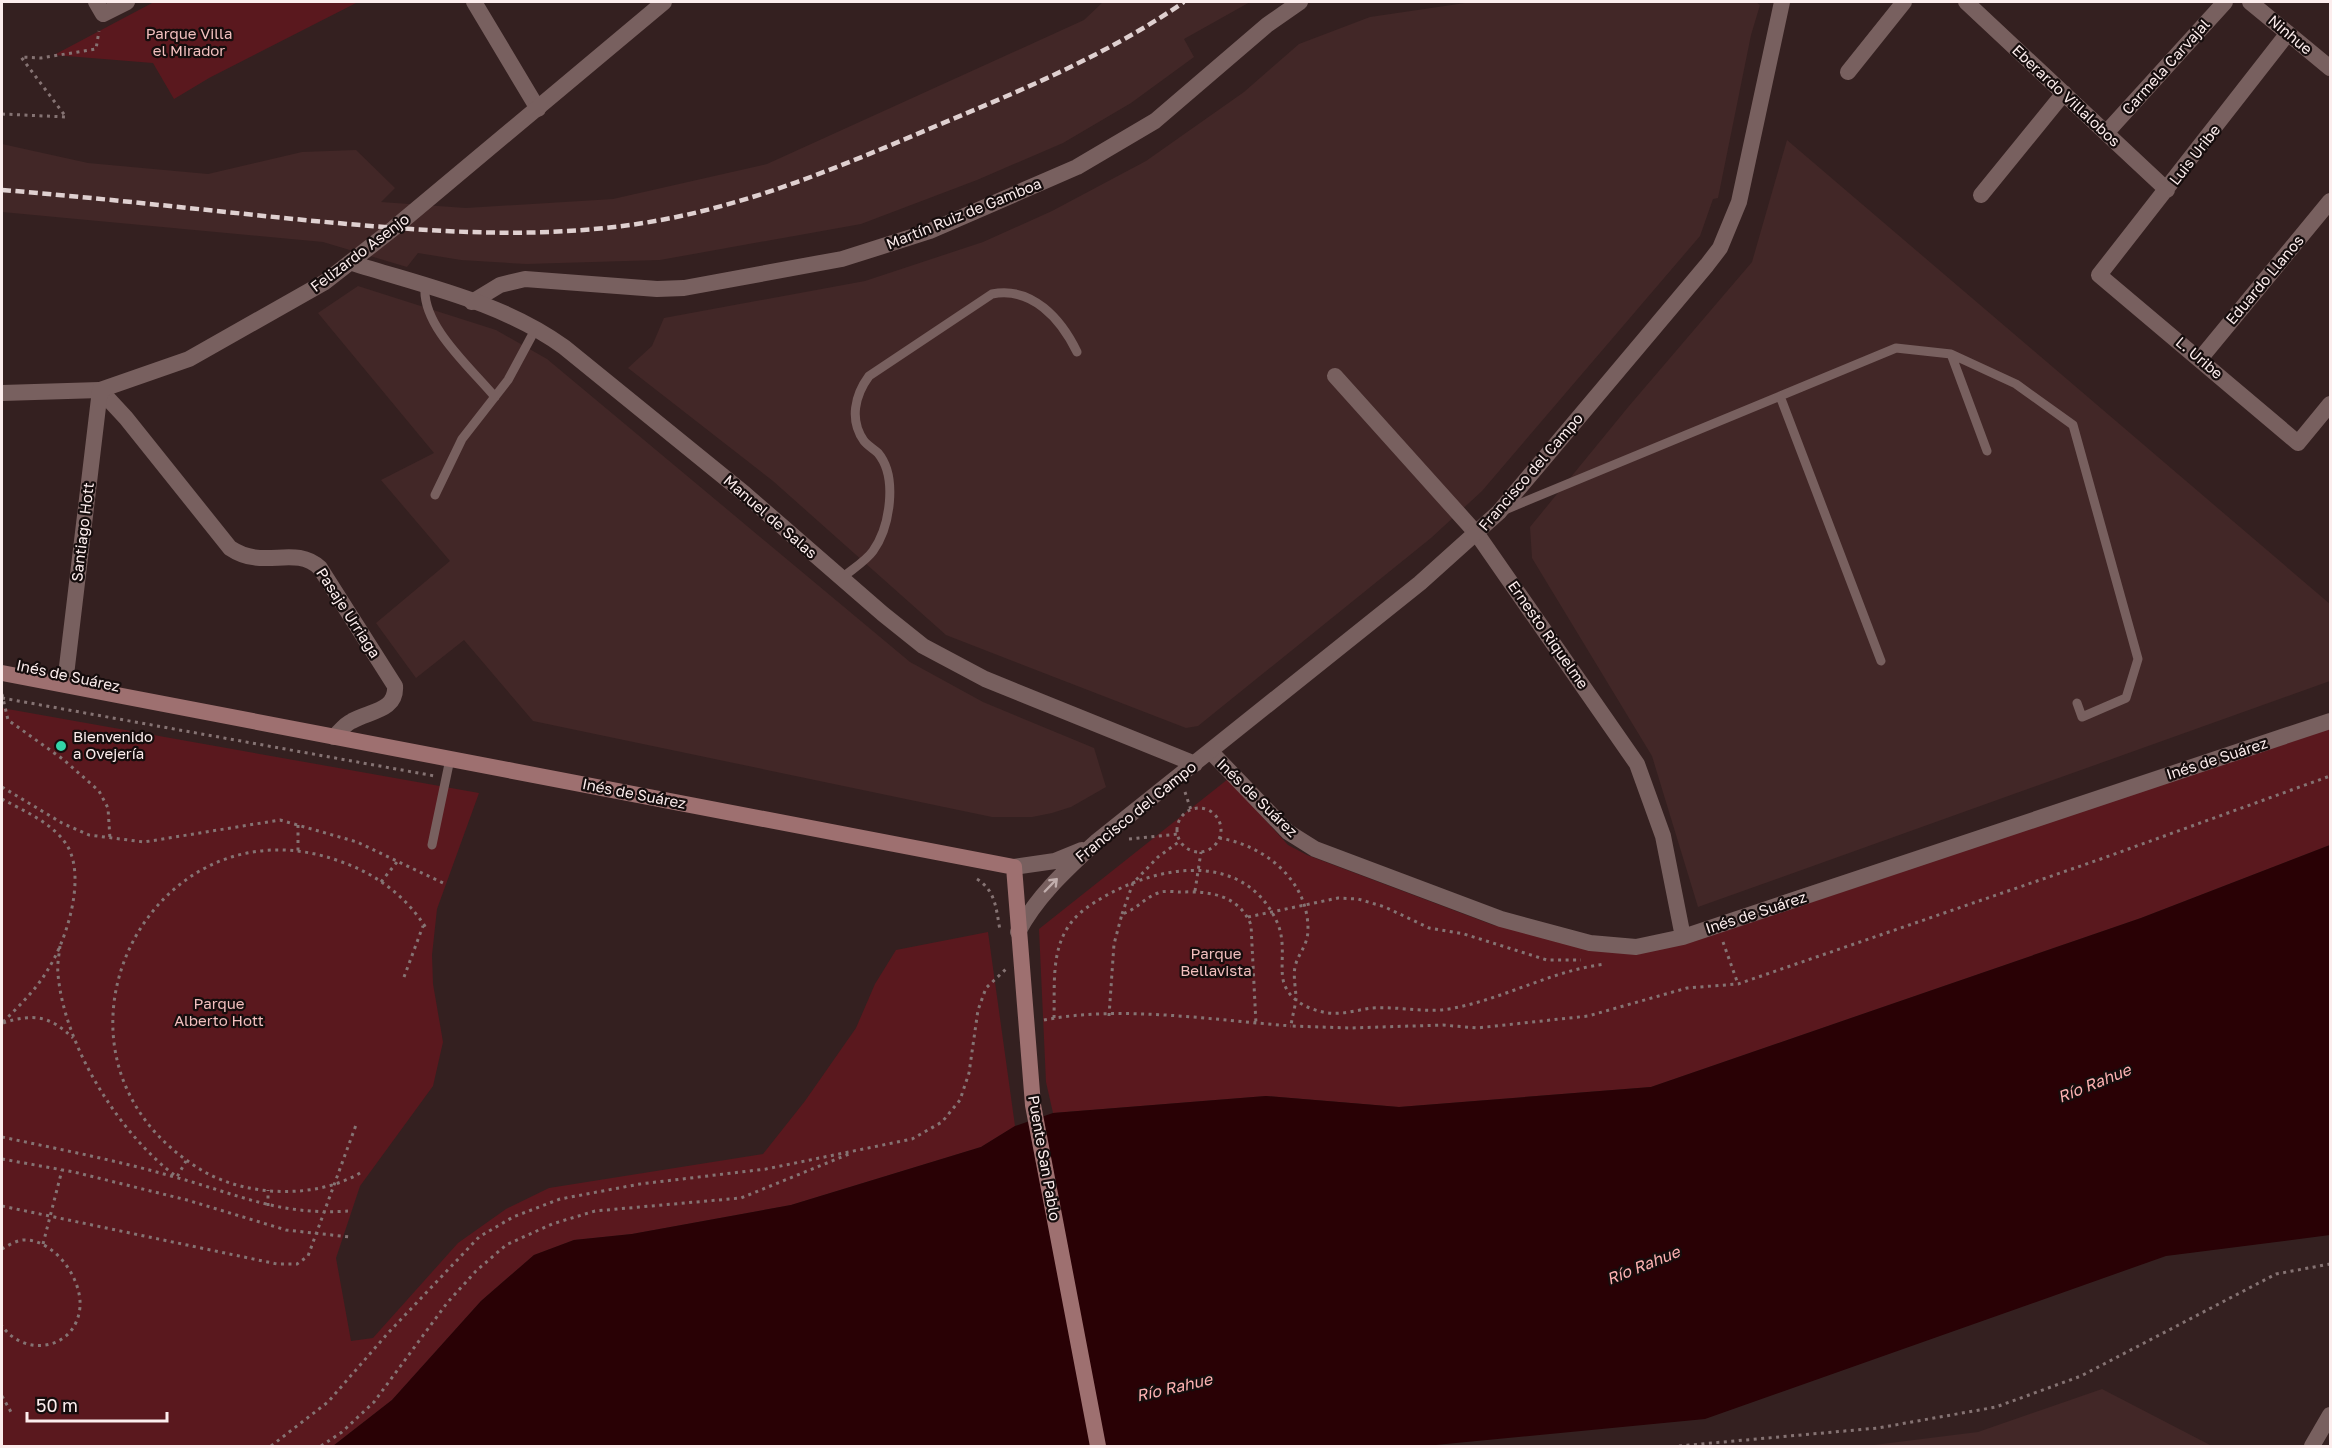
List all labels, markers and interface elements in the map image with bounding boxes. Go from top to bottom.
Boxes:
street label: Ninhue [2265,11,2316,58]
street label: Carmela Carvajal [2118,15,2213,118]
park label: Parque Villa el Mirador [146,24,232,59]
street label: Eberardo Villalobos [2009,41,2124,150]
street label: Luis Uribe [2165,120,2224,188]
street label: Martín Ruiz de Gamboa [883,174,1044,252]
street label: Felizardo Asenjo [306,209,412,295]
street label: Eduardo Llanos [2222,231,2307,328]
street label: L. Uribe [2172,332,2227,382]
street label: Francisco del Campo [1474,409,1586,534]
street label: Manuel de Salas [720,471,821,562]
street label: Santiago Hott [67,481,97,583]
street label: Pasaje Urriaga [313,564,385,661]
street label: Ernesto Riquelme [1505,577,1593,692]
street label: Inés de Suárez [15,655,122,695]
place label: Bienvenido a Ovejería [73,727,153,762]
street label: Inés de Suárez [2164,733,2270,783]
marker: Bienvenido a Ovejería [54,739,68,753]
street label: Inés de Suárez [1214,754,1302,841]
street label: Francisco del Campo [1071,757,1199,865]
street label: Inés de Suárez [581,774,688,812]
one-way arrow [1044,877,1059,892]
street label: Inés de Suárez [1703,887,1809,937]
park label: Parque Bellavista [1180,944,1252,979]
park label: Parque Alberto Hott [174,994,264,1029]
water label: Río Rahue [2054,1059,2135,1107]
street label: Puente San Pablo [1025,1094,1065,1222]
water label: Río Rahue [1603,1241,1684,1289]
water label: Río Rahue [1134,1368,1216,1405]
scale bar [27,1385,166,1423]
text: 50 m [36,1394,78,1416]

